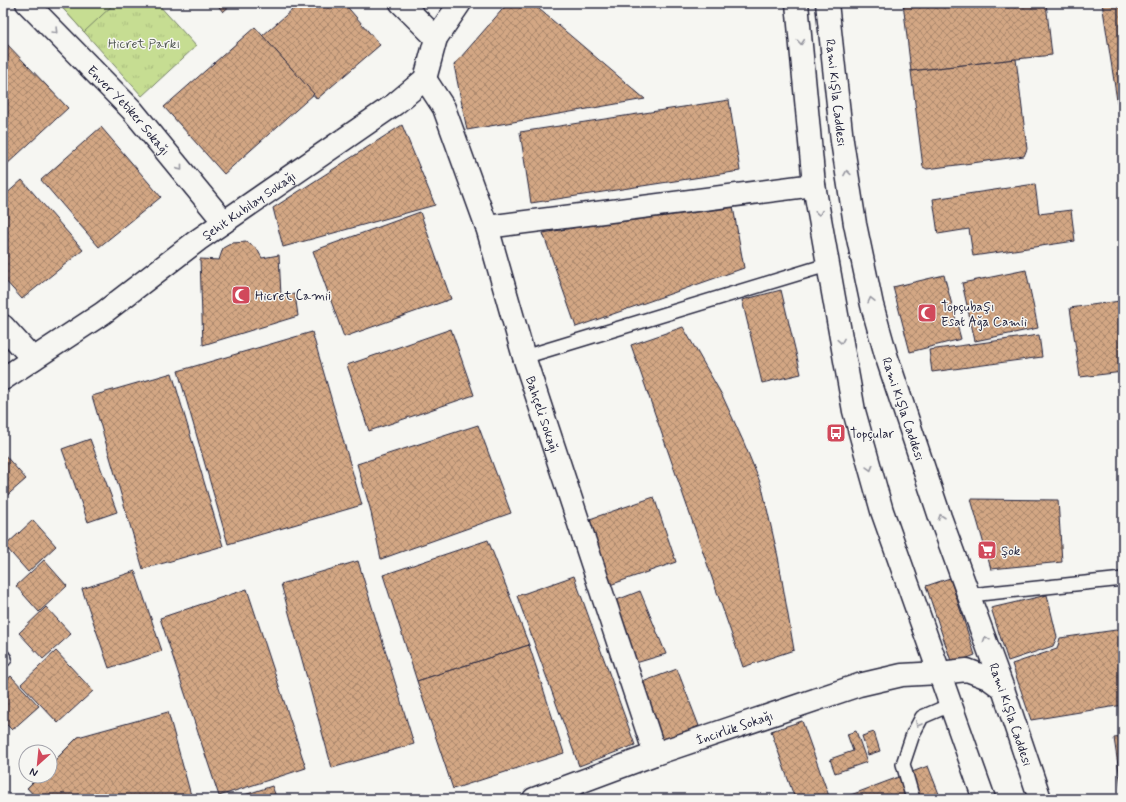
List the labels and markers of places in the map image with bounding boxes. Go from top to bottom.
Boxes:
mosque icon: Hicret Camii [230,284,252,306]
place label: Hicret Camii [255,288,331,305]
place label: Topçubaşı Esat Ağa Camii [941,299,1027,331]
mosque icon: Topçubaşı Esat Ağa Camii [916,302,938,324]
bus stop icon: Topçular [825,422,847,444]
place label: Topçular [850,426,895,443]
supermarket icon: Şok [976,539,998,561]
place label: Şok [1001,543,1021,560]

